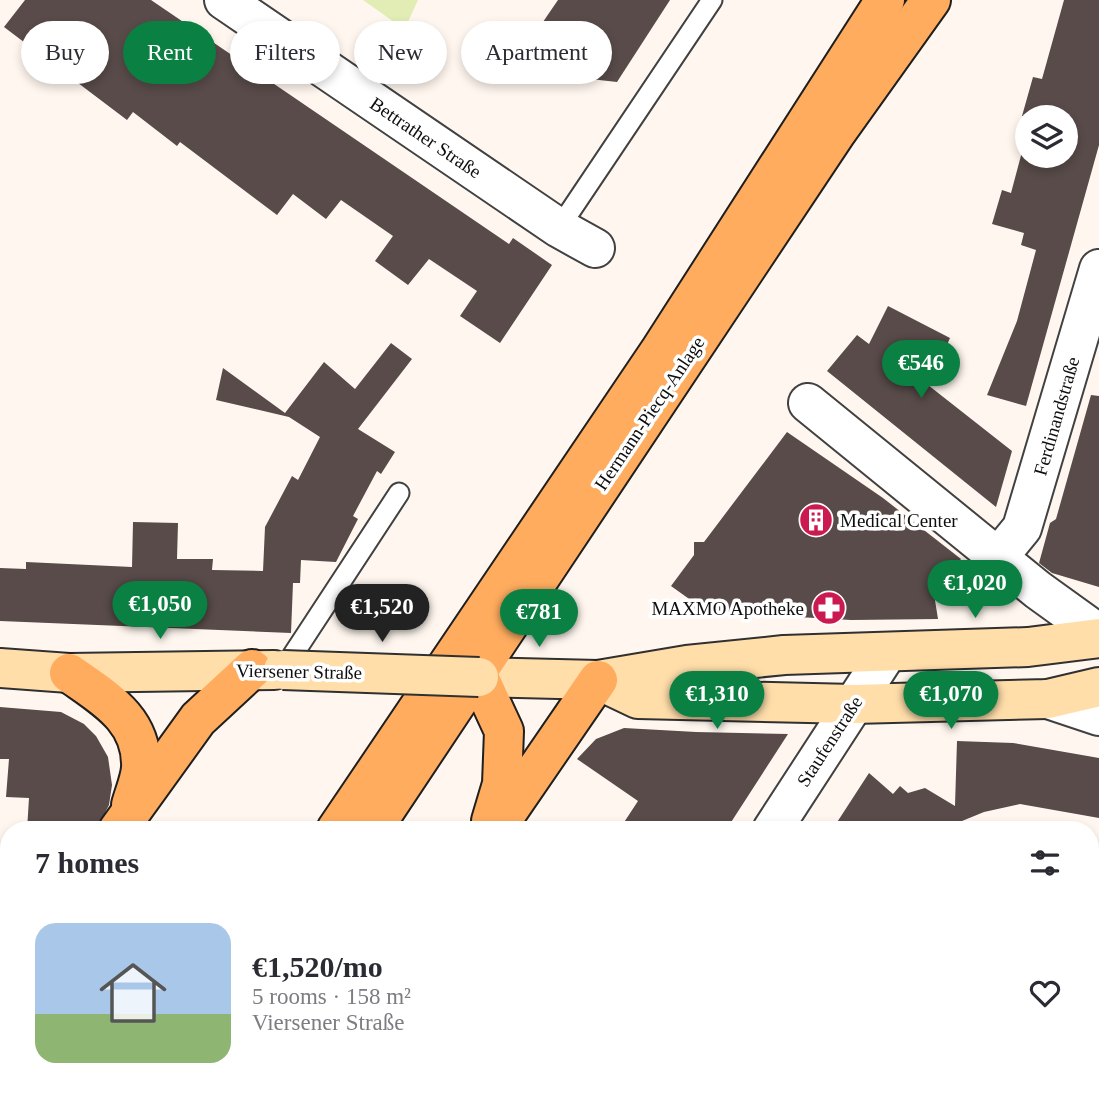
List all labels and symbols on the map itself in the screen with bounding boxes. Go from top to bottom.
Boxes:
street label: Bettrather Straße [366,93,485,182]
street label: Hermann-Piecq-Anlage [590,333,709,494]
pin: €546 [880,340,962,400]
street label: Ferdinandstraße [1030,354,1083,478]
building icon: Medical Center [797,501,835,539]
place label: Medical Center [840,510,958,531]
pin: €1,020 [918,560,1032,620]
pin: €1,050 [103,582,217,641]
pin: €1,520 [325,584,439,644]
pharmacy icon: MAXMO Apotheke [810,589,848,627]
pin: €781 [498,590,580,649]
place label: MAXMO Apotheke [651,598,804,619]
street label: Viersener Straße [236,660,362,683]
pin: €1,310 [660,672,774,731]
pin: €1,070 [894,672,1008,731]
street label: Staufenstraße [792,692,866,790]

